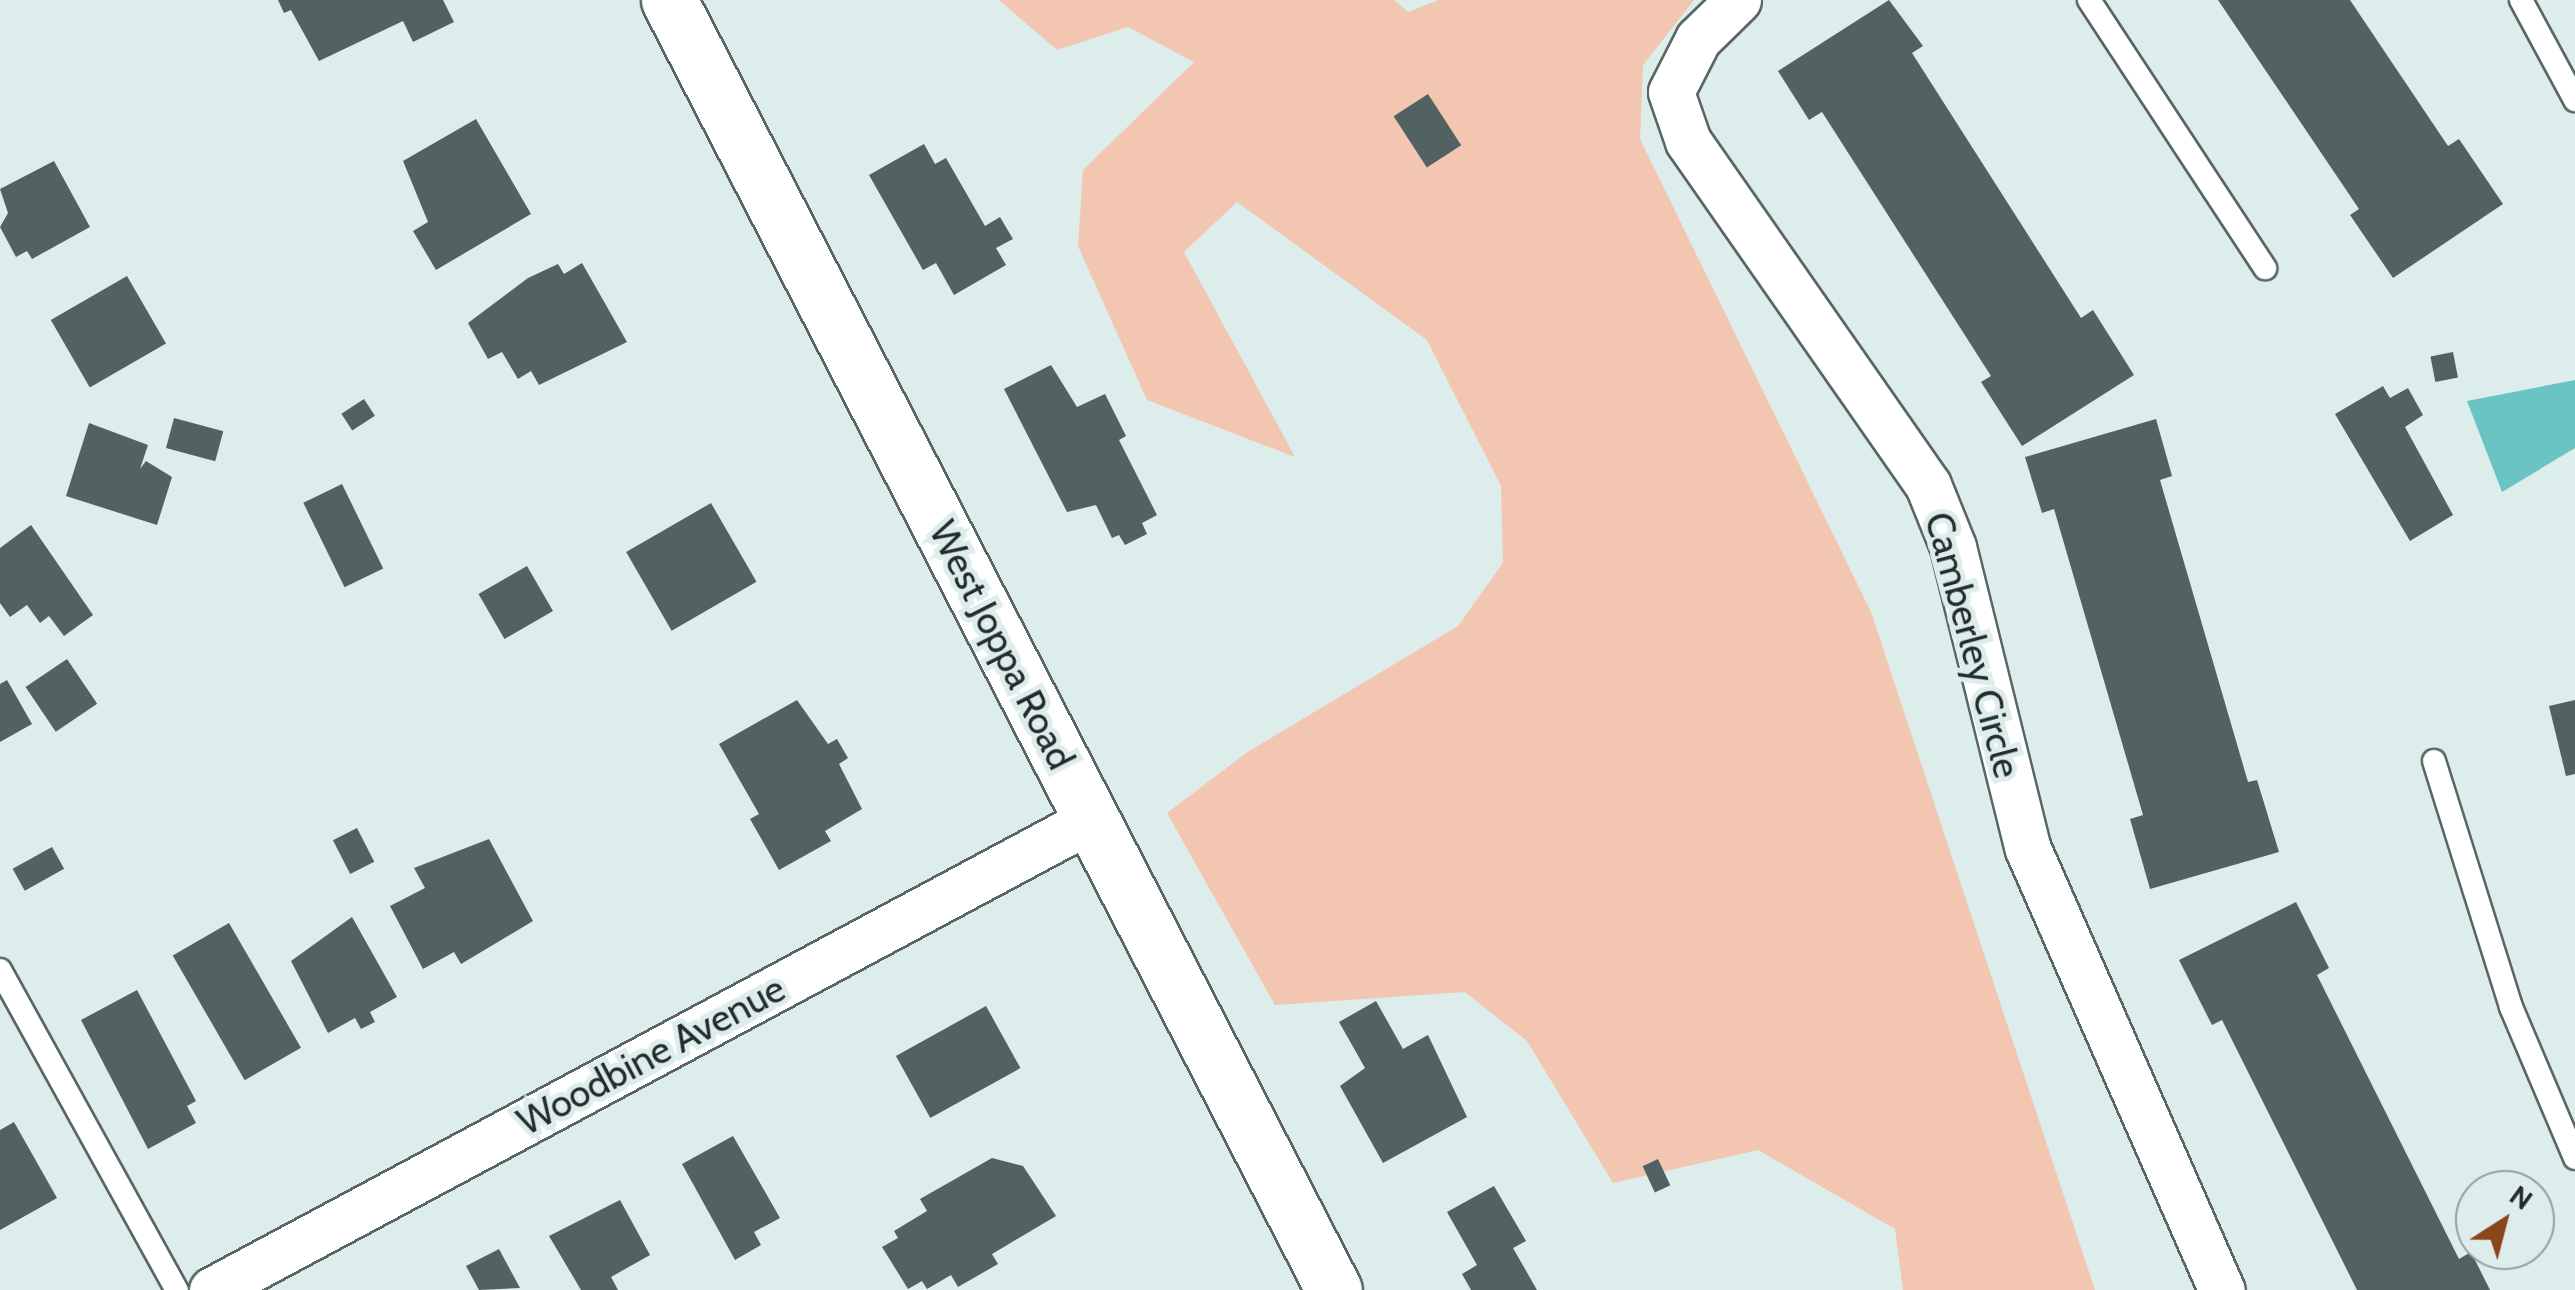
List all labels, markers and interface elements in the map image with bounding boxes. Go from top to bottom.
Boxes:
street label: Camberley Circle [1916,507,2030,783]
street label: West Joppa Road [920,513,1084,777]
street label: Woodbine Avenue [510,965,792,1145]
north arrow [2455,1170,2555,1270]
text: N [2503,1178,2539,1217]

